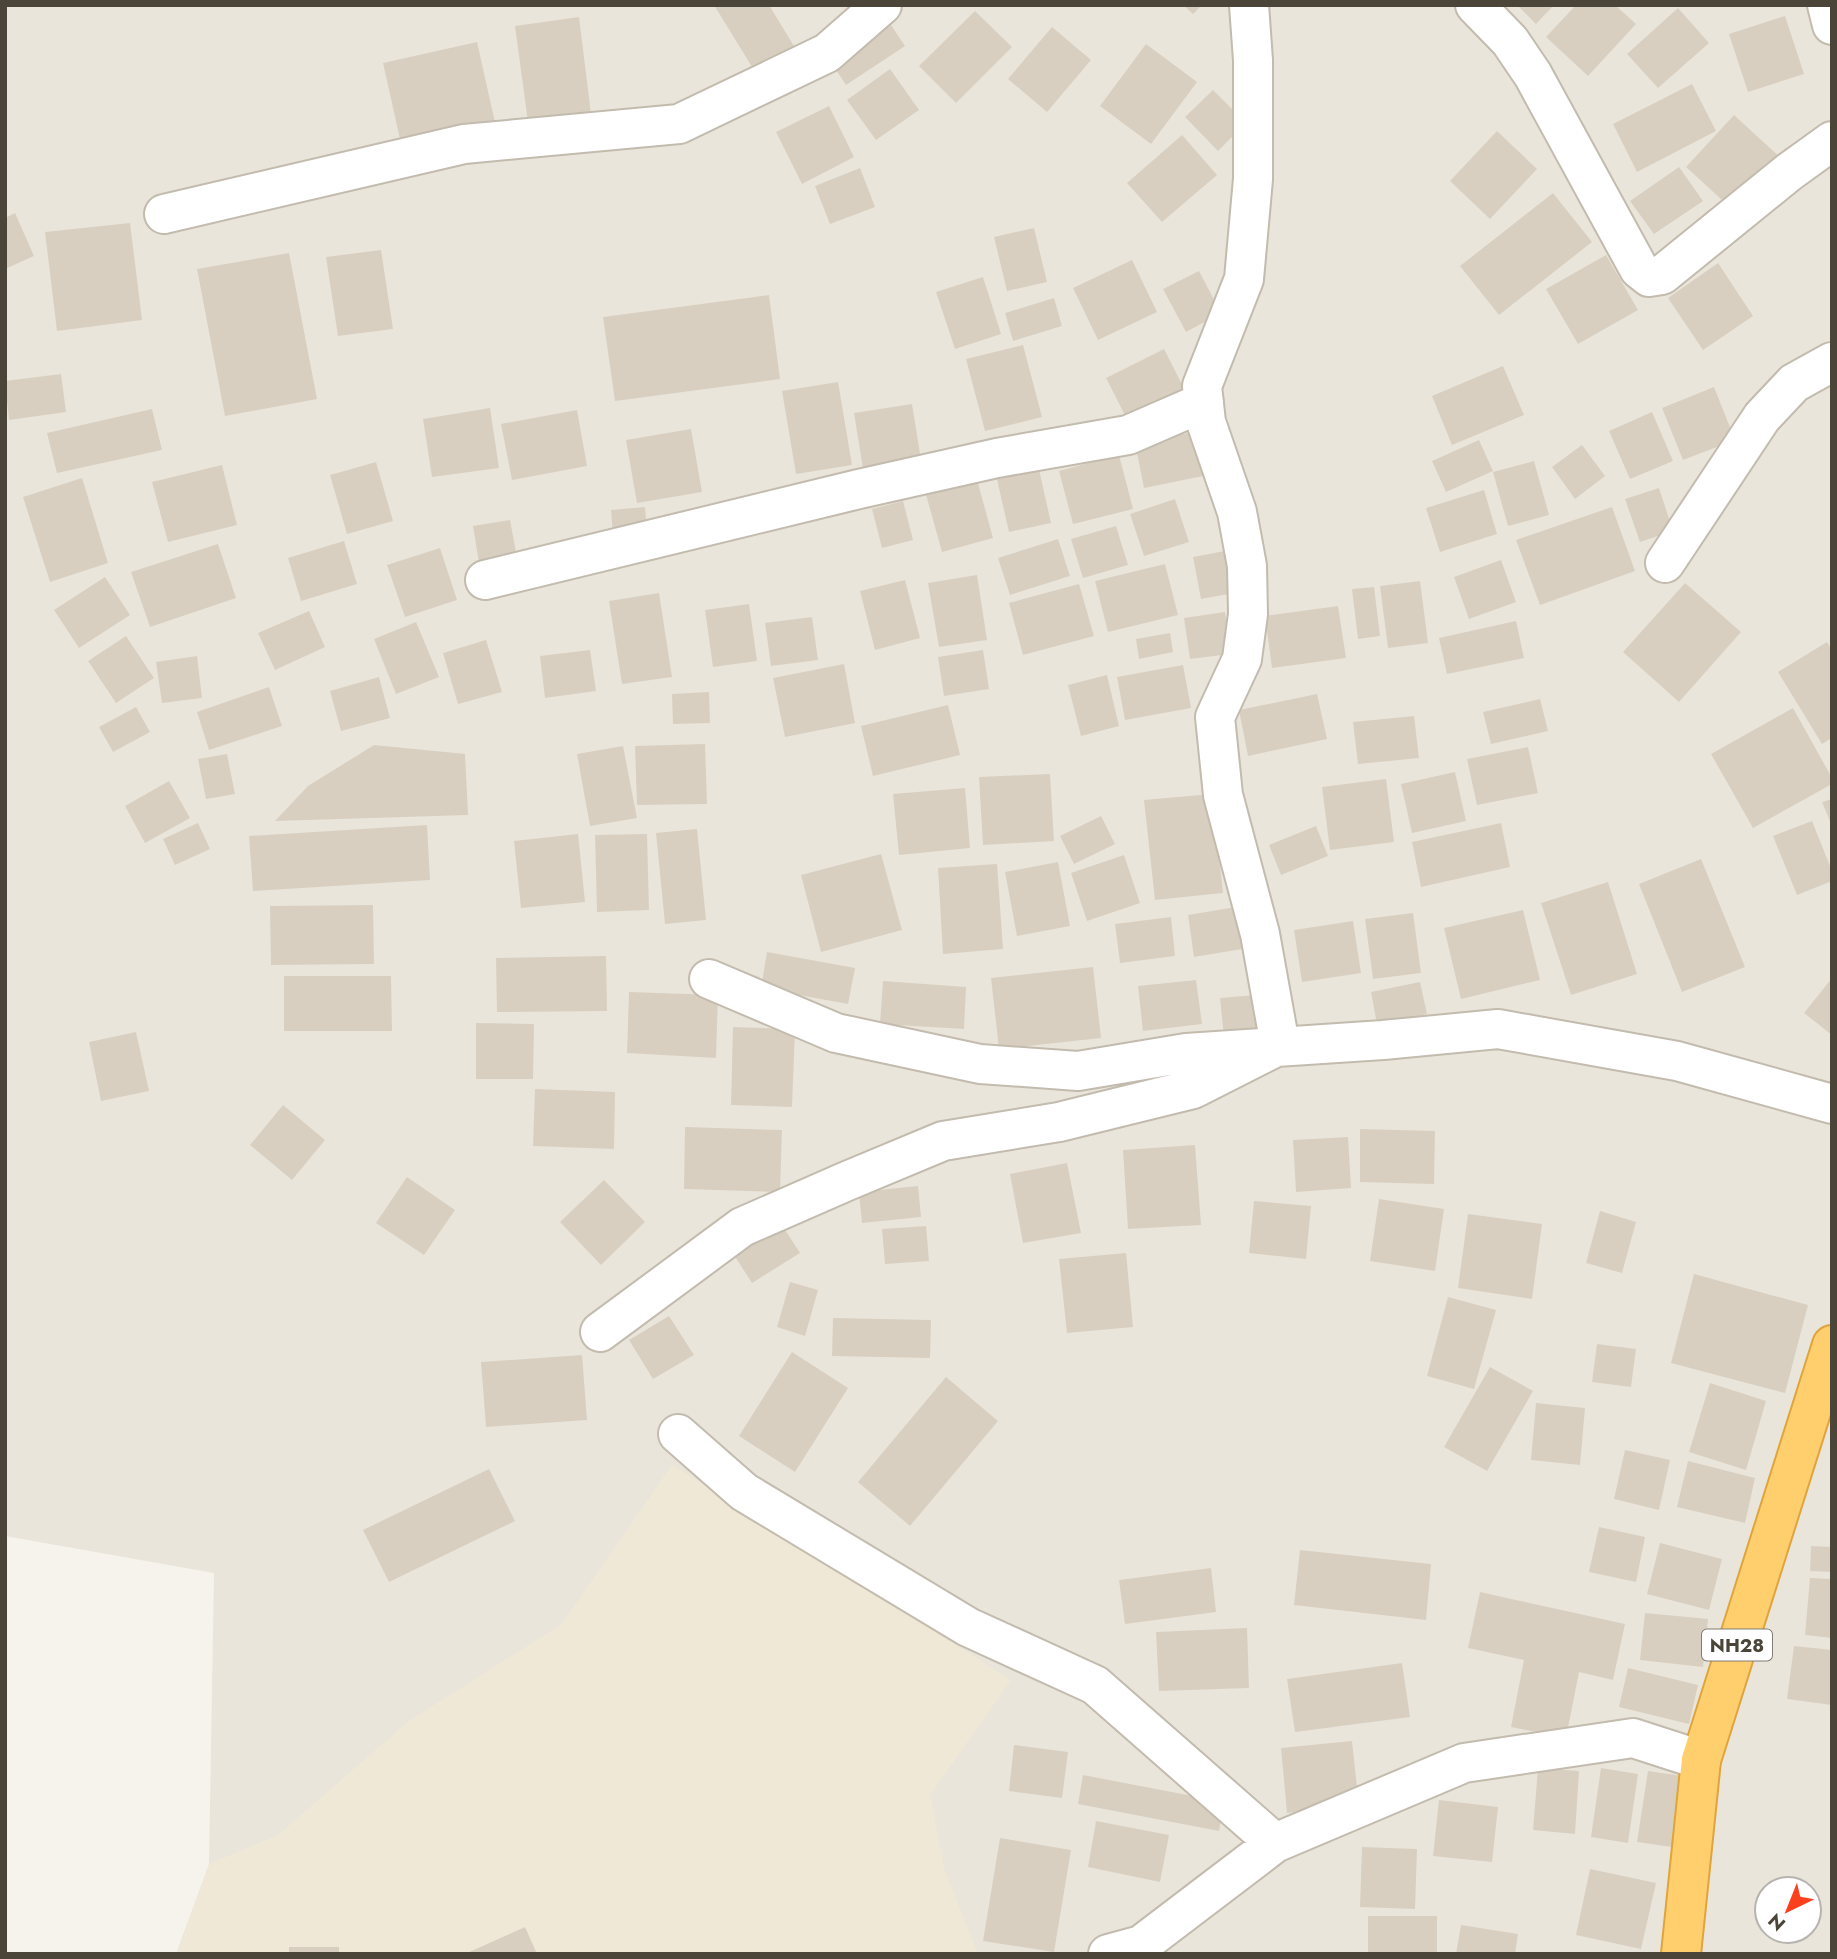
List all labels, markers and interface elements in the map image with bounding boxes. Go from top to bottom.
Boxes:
road number: NH28 [1702,1630,1772,1660]
north arrow [1753,1875,1823,1945]
text: N [1762,1907,1791,1937]

